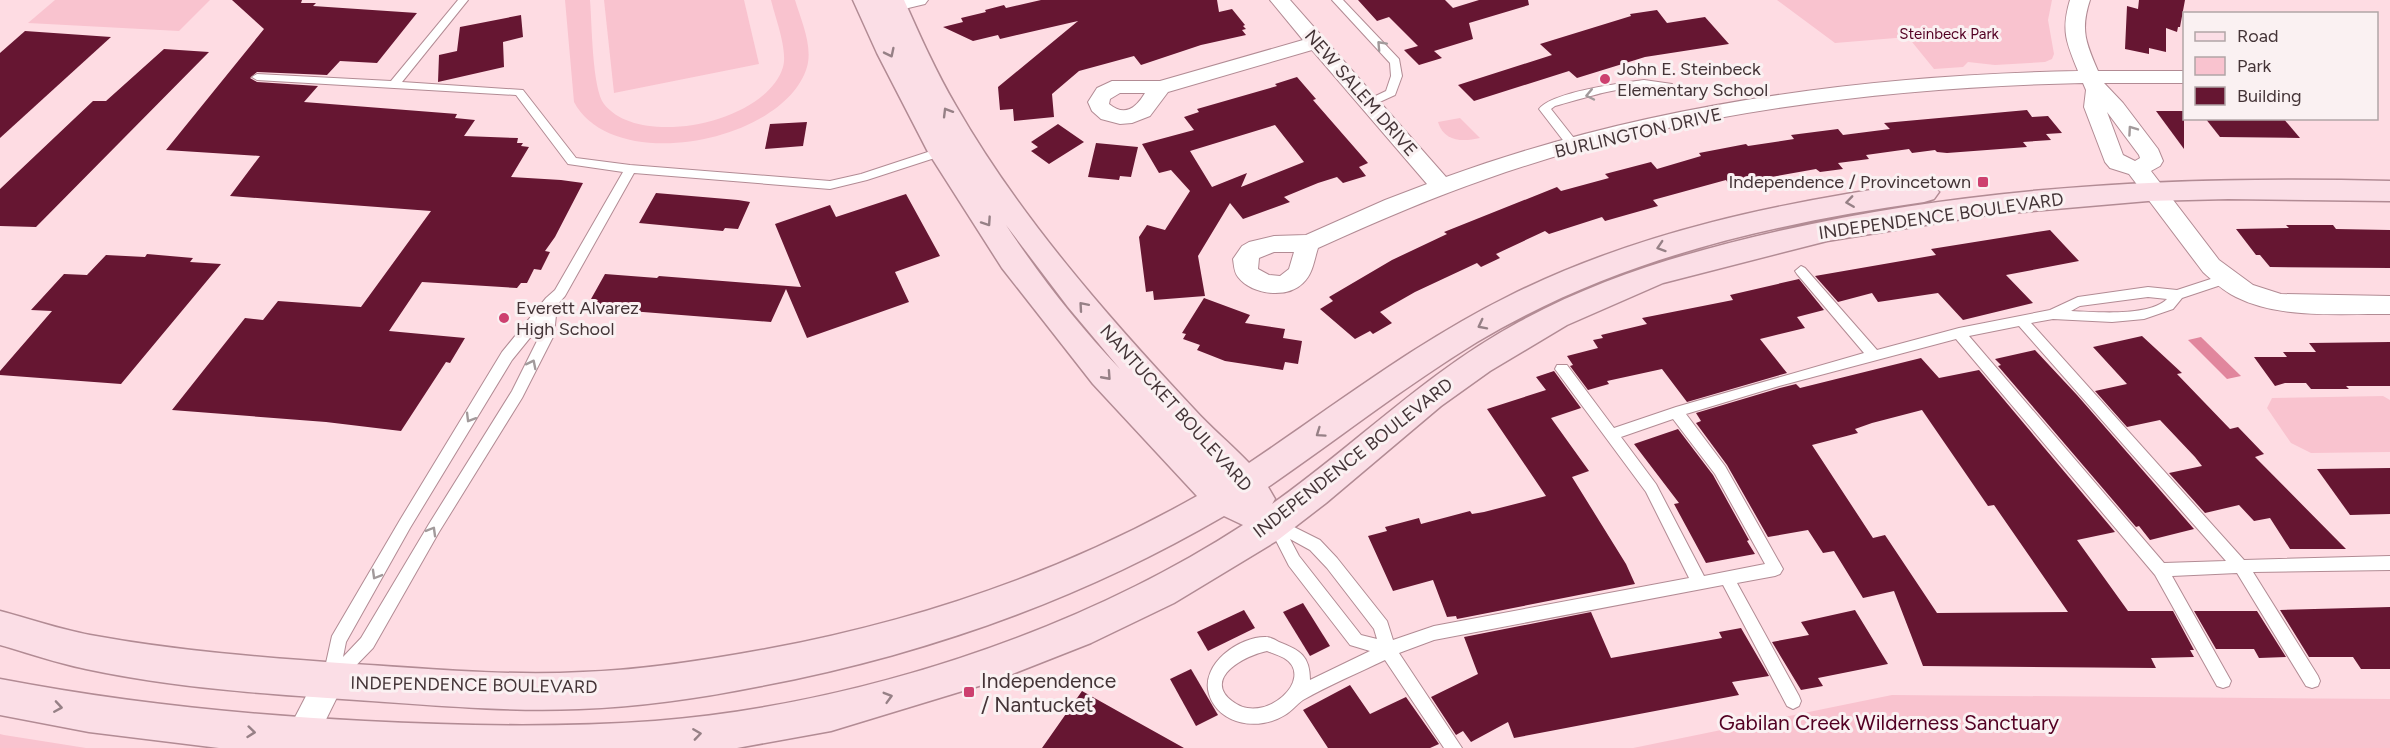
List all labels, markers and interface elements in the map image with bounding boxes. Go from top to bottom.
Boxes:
legend [2183,12,2378,120]
street label: NEW SALEM DRIVE [1300,25,1422,161]
park label: Steinbeck Park [1899,25,1999,43]
text: Road [2237,25,2278,47]
one-way arrow [1377,41,1388,52]
one-way arrow [882,47,894,58]
text: Park [2237,55,2272,77]
place label: John E. Steinbeck Elementary School [1617,58,1768,101]
marker: John E. Steinbeck Elementary School [1598,72,1612,86]
text: Building [2237,85,2302,107]
one-way arrow [1585,87,1595,100]
street label: BURLINGTON DRIVE [1552,103,1724,163]
one-way arrow [943,108,955,118]
one-way arrow [2128,126,2139,137]
place label: Independence / Provincetown [1728,171,1971,193]
marker: Independence / Provincetown [1976,175,1990,189]
street label: INDEPENDENCE BOULEVARD [1817,188,2065,244]
one-way arrow [1845,195,1855,207]
one-way arrow [980,216,991,227]
one-way arrow [1656,240,1667,253]
place label: Everett Alvarez High School [516,297,639,340]
one-way arrow [1079,302,1090,313]
marker: Everett Alvarez High School [497,311,511,325]
one-way arrow [1478,318,1489,329]
street label: NANTUCKET BOULEVARD [1095,320,1257,496]
one-way arrow [525,359,536,370]
one-way arrow [1100,369,1111,380]
street label: INDEPENDENCE BOULEVARD [1249,373,1457,543]
one-way arrow [465,412,477,422]
one-way arrow [1315,426,1326,437]
one-way arrow [425,527,436,537]
one-way arrow [372,569,383,579]
place label: Independence / Nantucket [981,668,1116,717]
street label: INDEPENDENCE BOULEVARD [350,672,598,698]
marker: Independence / Nantucket [962,685,976,699]
one-way arrow [882,692,893,704]
one-way arrow [53,701,62,713]
park label: Gabilan Creek Wilderness Sanctuary [1719,710,2059,735]
one-way arrow [246,725,255,738]
one-way arrow [692,728,701,741]

